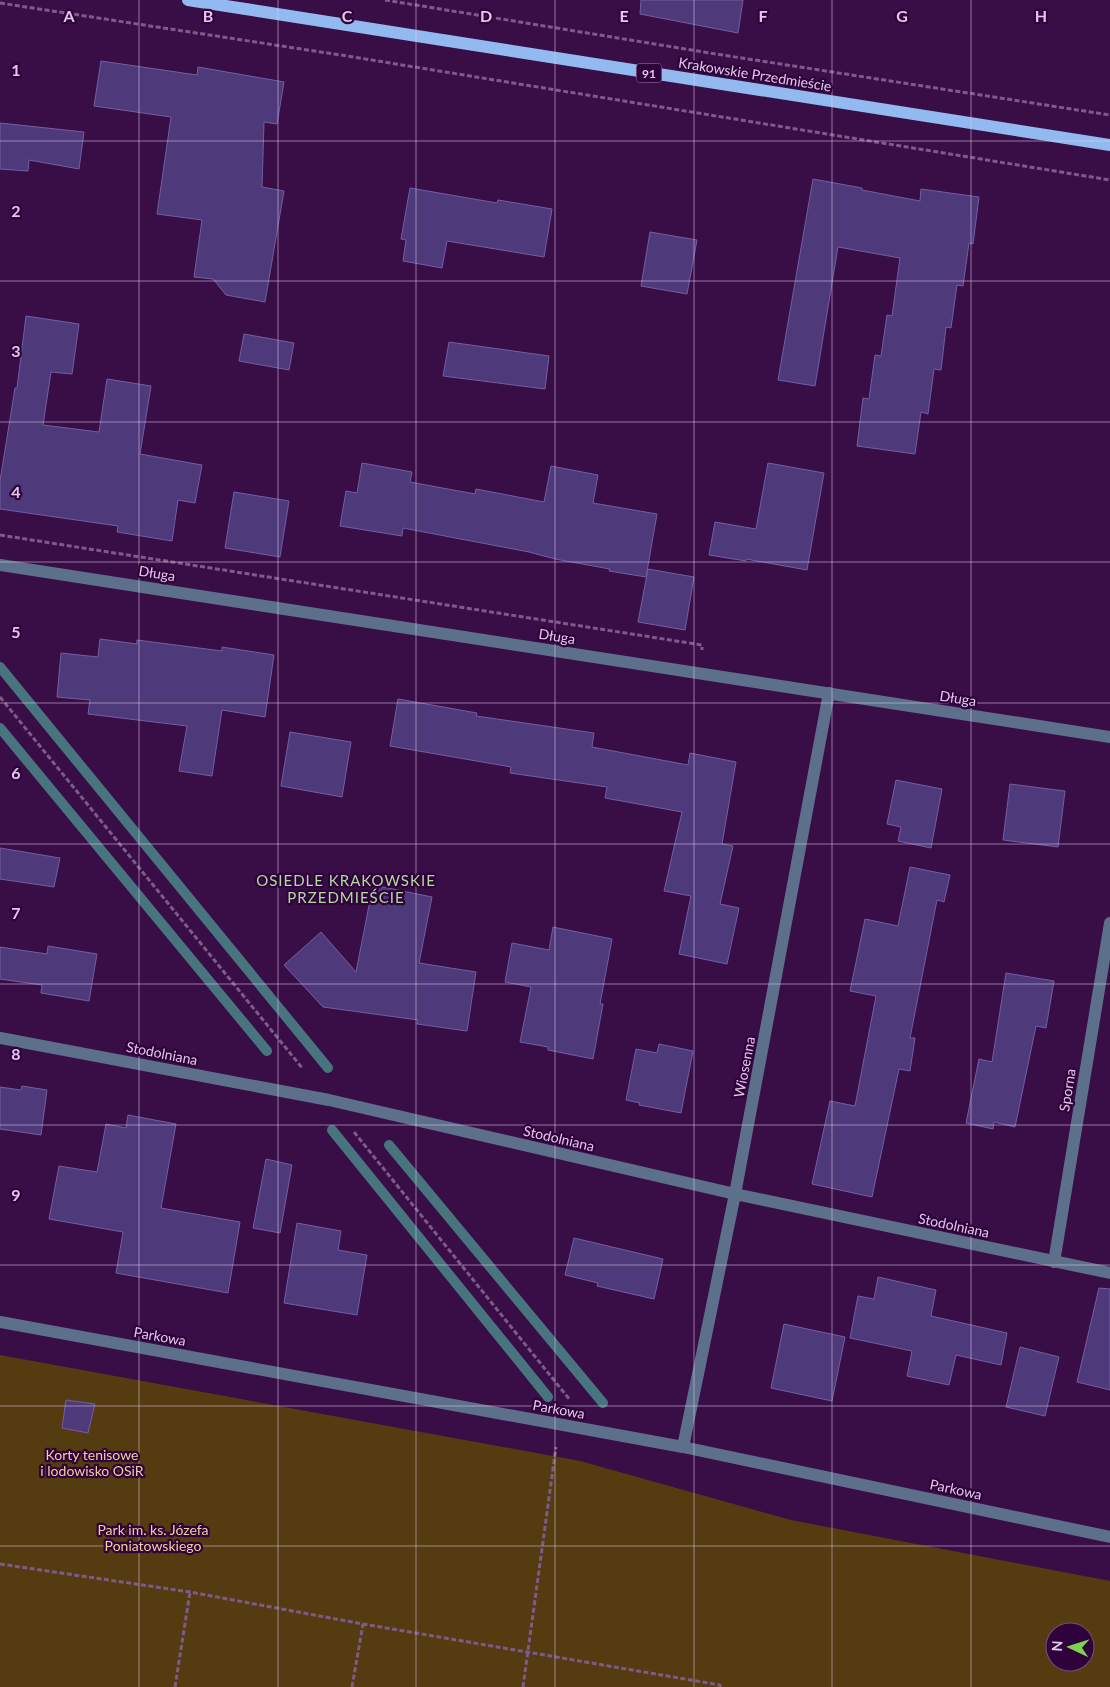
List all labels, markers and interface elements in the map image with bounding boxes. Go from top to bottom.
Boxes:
text: A [62,6,75,25]
text: B [203,6,213,25]
text: C [342,6,353,25]
text: D [480,6,492,25]
text: E [619,6,629,25]
text: F [758,6,768,25]
text: G [896,6,908,25]
text: H [1035,6,1047,25]
street label: Krakowskie Przedmieście [677,53,833,95]
text: 1 [11,60,21,79]
road number: 91 [636,64,662,82]
text: 2 [11,201,21,220]
text: 3 [11,341,21,360]
text: 4 [11,482,21,501]
street label: Długa [137,562,177,584]
text: 5 [11,622,21,641]
street label: Długa [537,625,577,647]
street label: Długa [938,687,978,709]
text: 6 [11,763,21,782]
district label: OSIEDLE KRAKOWSKIE PRZEDMIEŚCIE [256,871,436,906]
text: 7 [11,903,21,922]
street label: Wiosenna [730,1035,758,1099]
street label: Stodolniana [125,1038,199,1068]
text: 8 [11,1044,21,1063]
street label: Sporna [1055,1067,1079,1113]
street label: Stodolniana [522,1122,596,1154]
text: 9 [11,1185,21,1204]
street label: Stodolniana [917,1209,991,1241]
street label: Parkowa [133,1323,187,1349]
street label: Parkowa [532,1396,586,1422]
park label: Korty tenisowe i lodowisko OSiR [40,1446,144,1479]
street label: Parkowa [928,1475,984,1503]
park label: Park im. ks. Józefa Poniatowskiego [97,1521,209,1554]
north arrow [1045,1622,1095,1672]
text: N [1048,1640,1065,1652]

